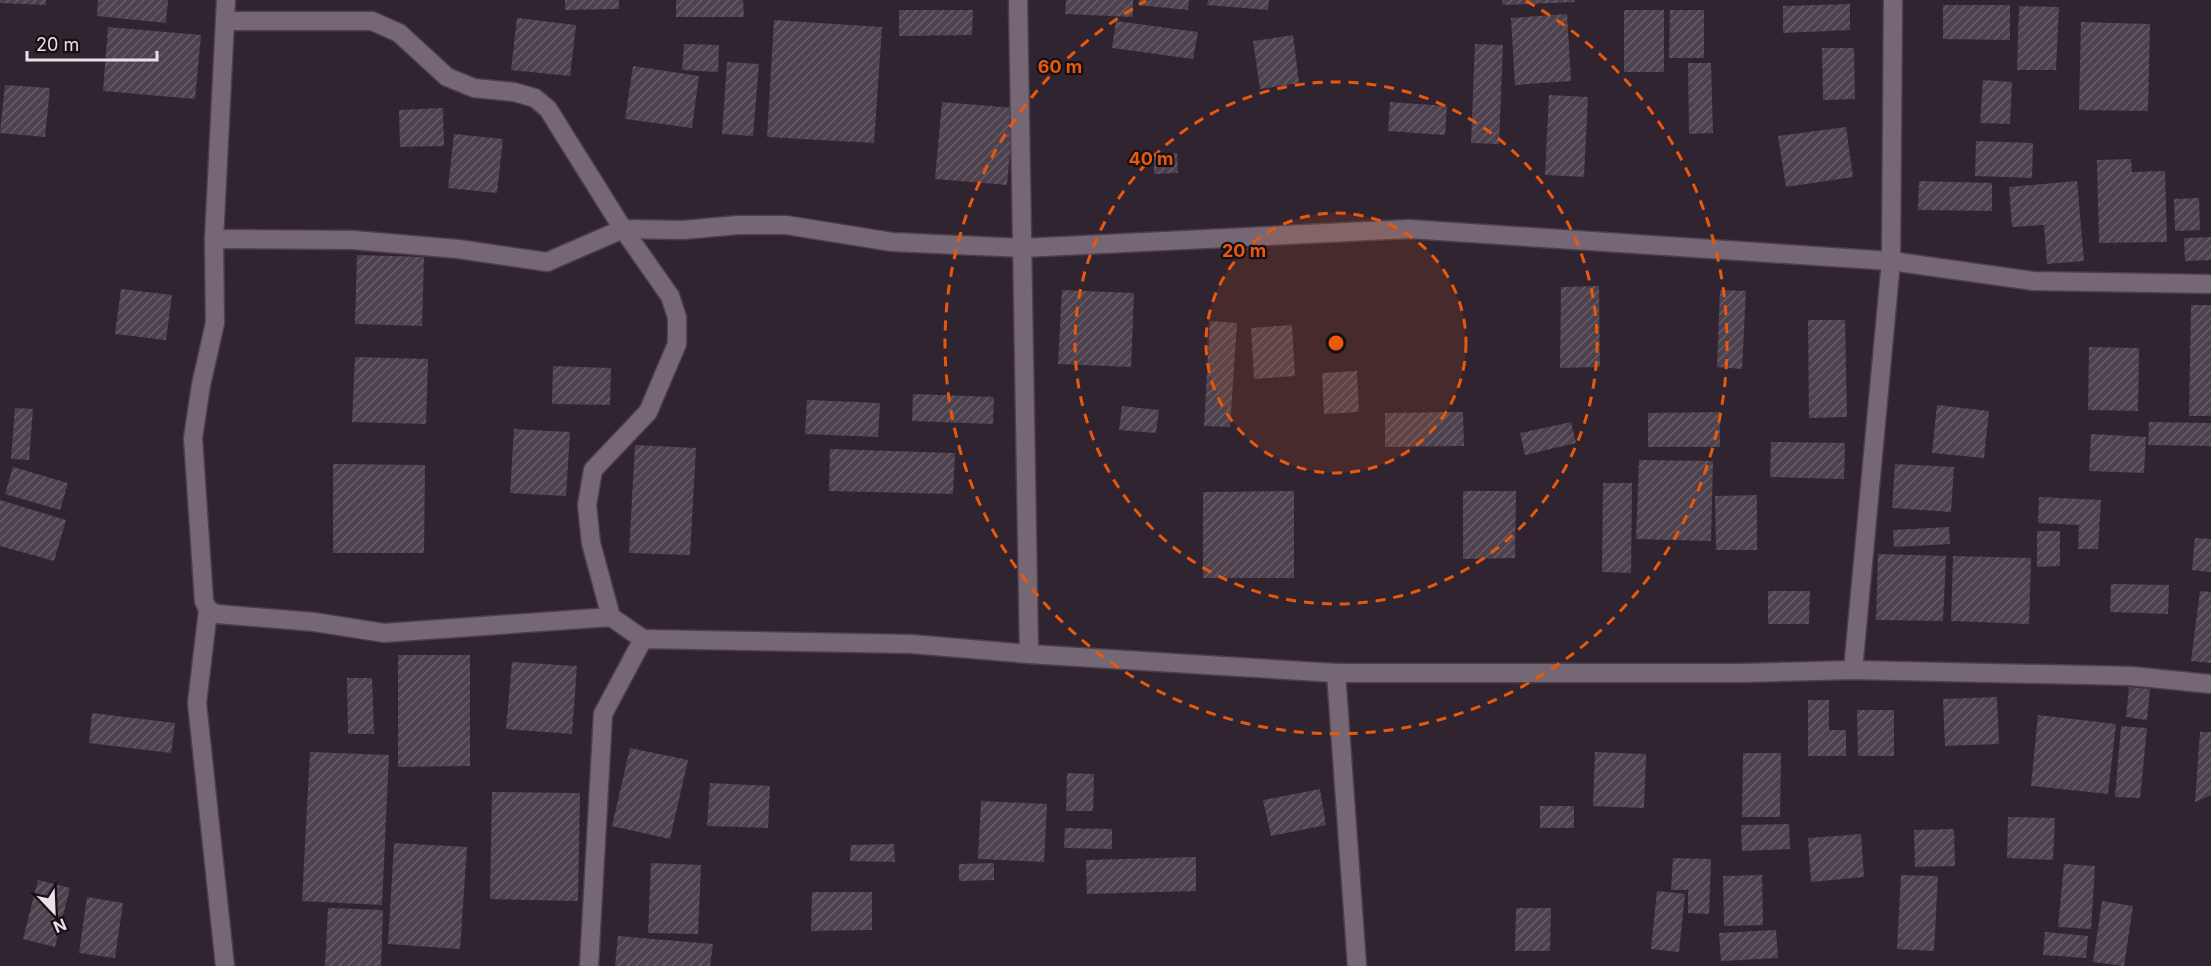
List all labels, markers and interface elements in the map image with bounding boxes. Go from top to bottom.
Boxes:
scale bar [27,24,158,62]
text: 20 m [36,34,79,55]
text: 60 m [1038,56,1082,77]
text: 40 m [1129,148,1174,169]
text: 20 m [1222,240,1266,261]
centre of rings [1326,333,1346,353]
north arrow [24,882,84,942]
text: N [50,914,69,937]

